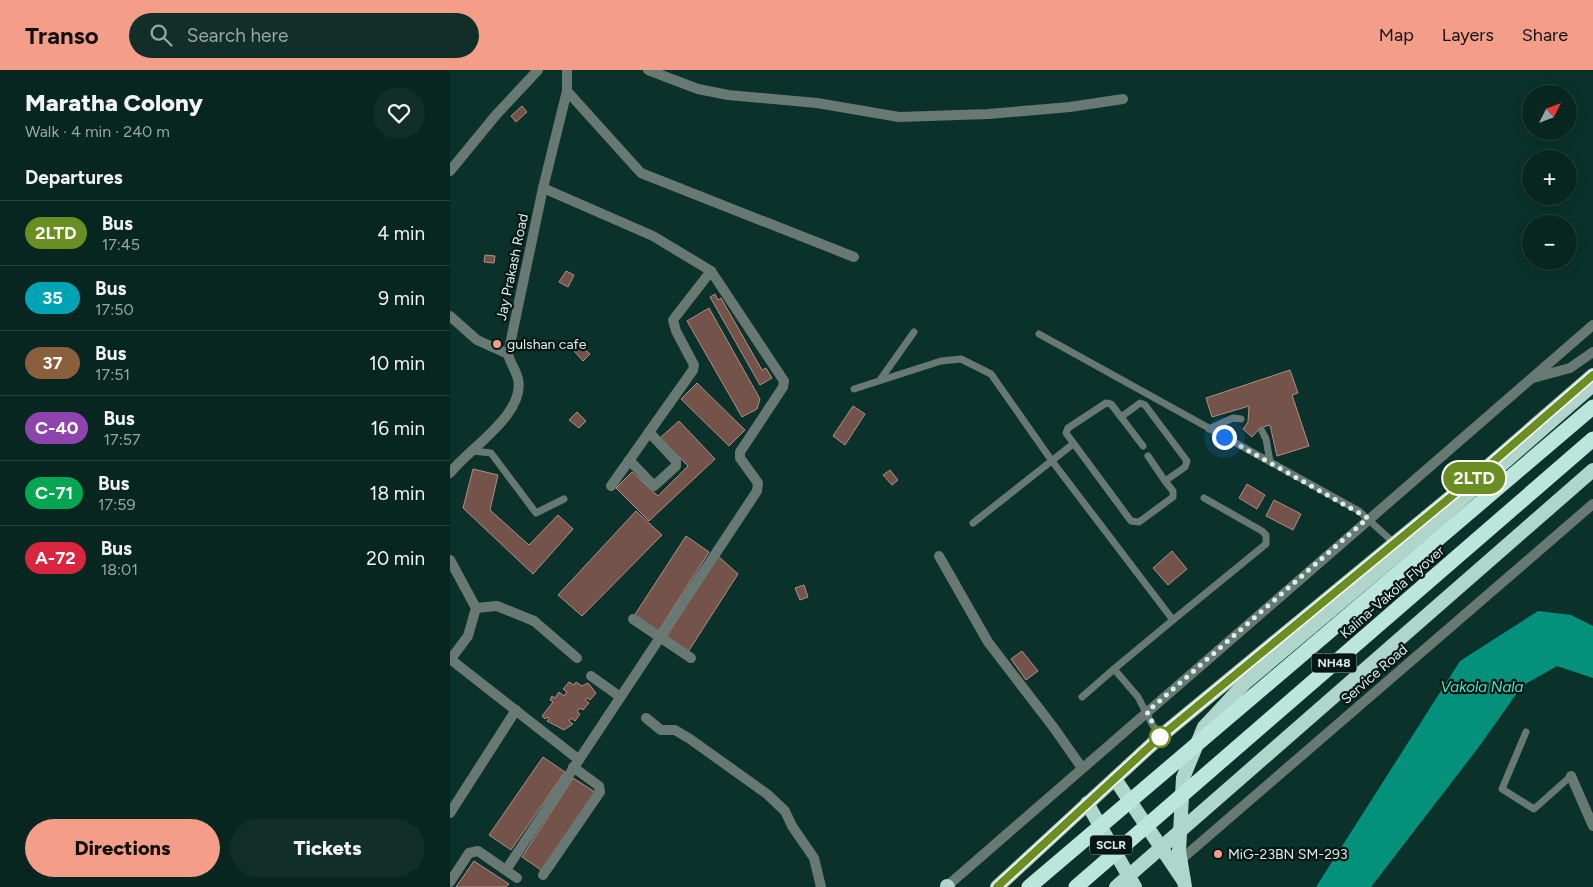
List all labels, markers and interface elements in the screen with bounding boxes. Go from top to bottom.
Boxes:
search box [129,13,479,58]
text: Transo [25,21,99,50]
icon: search [147,21,175,49]
text: Search here [187,24,288,47]
text: Map [1379,24,1414,46]
text: Layers [1442,24,1494,46]
text: Share [1522,24,1568,46]
north arrow [1522,85,1578,140]
map controls [1522,85,1577,270]
button: heart [373,87,425,139]
text: Maratha Colony [25,88,203,117]
text: Walk · 4 min · 240 m [25,122,170,141]
button: + [1522,150,1577,205]
text: Departures [25,166,123,189]
text: Bus [102,212,133,235]
street label: Jay Prakash Road [493,212,532,322]
button: − [1522,215,1577,270]
text: 2LTD [35,222,77,244]
text: 4 min [377,222,425,245]
text: 17:45 [102,235,140,254]
text: Bus [95,277,126,300]
text: 35 [42,287,63,309]
text: 9 min [378,287,425,310]
text: 17:50 [95,300,134,319]
place label: gulshan cafe [507,336,587,353]
marker: gulshan cafe [491,338,503,350]
text: Bus [95,342,126,365]
text: 37 [42,352,63,374]
text: 10 min [369,352,425,375]
text: 17:51 [95,365,130,384]
text: Bus [103,407,135,430]
text: C-40 [35,417,78,439]
text: 16 min [371,417,425,440]
your location [1212,425,1237,450]
text: 17:57 [103,430,141,449]
line badge: 2LTD [1439,462,1509,494]
text: 2LTD [1453,467,1495,489]
text: Bus [98,472,129,495]
text: C-71 [35,482,73,504]
text: 18 min [370,482,425,505]
text: 17:59 [98,495,136,514]
text: Bus [101,537,132,560]
street label: Kalina-Vakola Flyover [1337,542,1448,642]
text: A-72 [35,547,76,569]
text: 20 min [366,547,425,570]
text: 18:01 [101,560,138,579]
street label: Service Road [1338,641,1411,708]
road number: NH48 [1312,654,1356,672]
water label: Vakola Nala [1441,678,1524,696]
unlabelled marker [1149,726,1171,748]
button: Directions [25,819,220,877]
button: Tickets [230,819,425,877]
road number: SCLR [1090,836,1132,854]
place label: MiG-23BN SM-293 [1228,846,1348,863]
marker: MiG-23BN SM-293 [1212,848,1224,860]

